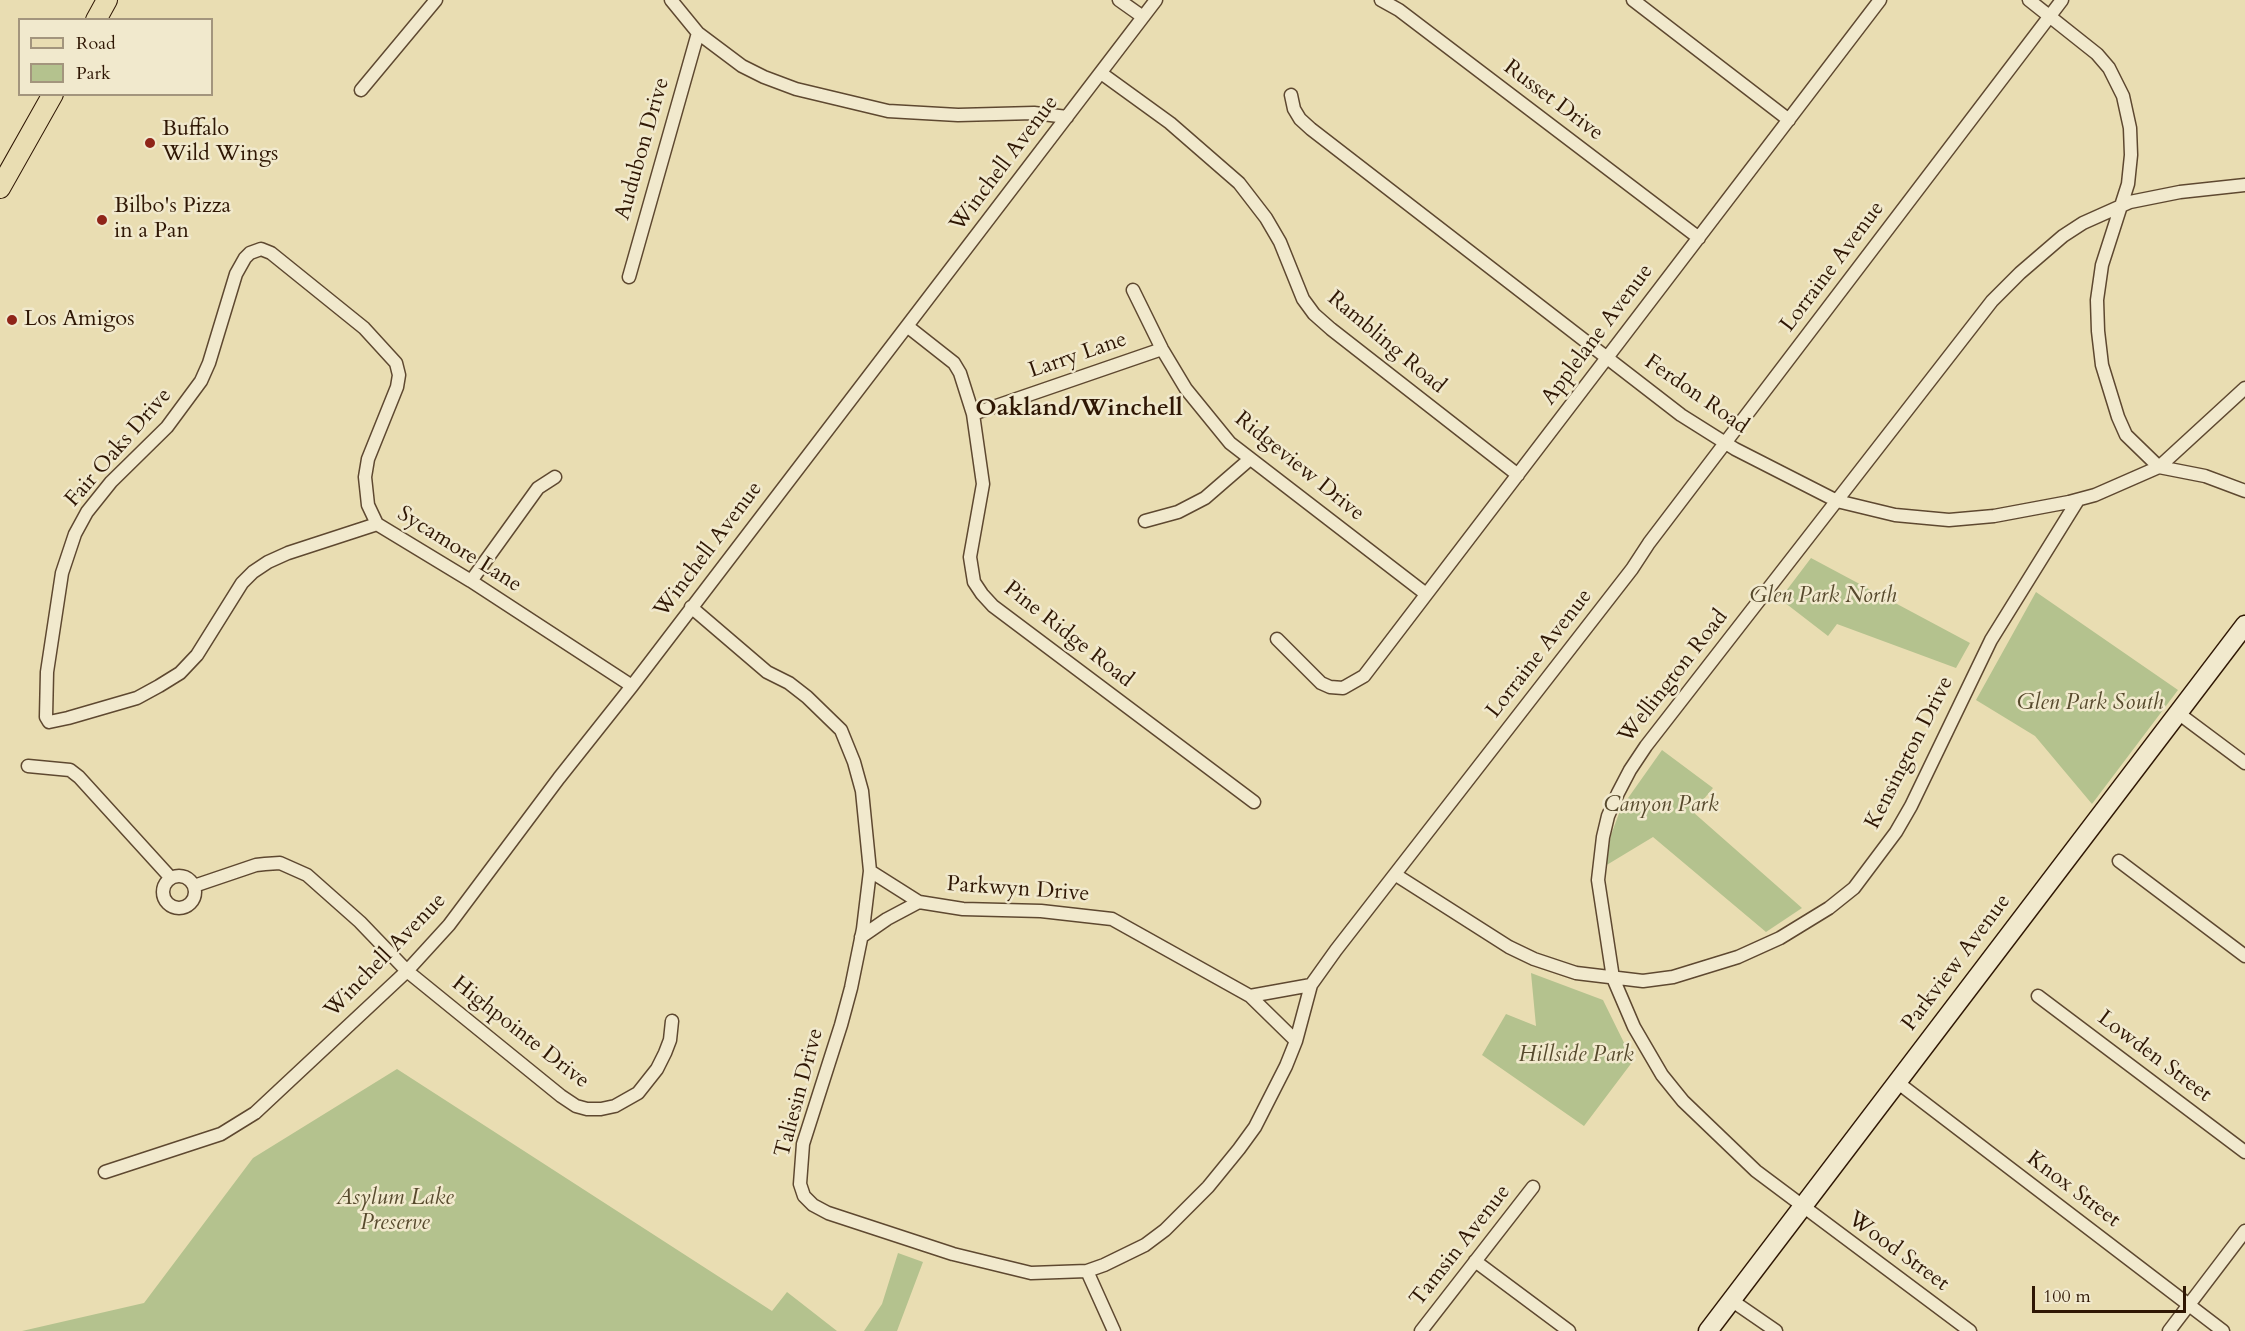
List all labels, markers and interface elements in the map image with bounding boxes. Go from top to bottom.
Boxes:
legend [18,18,213,96]
text: Road [76,31,116,56]
street label: Russet Drive [1498,55,1608,147]
text: Park [76,61,111,86]
street label: Audubon Drive [610,75,676,223]
street label: Winchell Avenue [945,91,1065,237]
place label: Buffalo Wild Wings [162,117,278,168]
marker: Buffalo Wild Wings [143,136,157,150]
place label: Bilbo's Pizza in a Pan [114,194,231,246]
street label: Lorraine Avenue [1775,196,1891,338]
marker: Bilbo's Pizza in a Pan [95,213,109,227]
street label: Applelane Avenue [1536,259,1660,411]
street label: Rambling Road [1322,286,1450,400]
place label: Los Amigos [24,307,134,333]
marker: Los Amigos [5,313,19,327]
street label: Larry Lane [1026,327,1130,385]
street label: Ferdon Road [1639,350,1753,440]
street label: Fair Oaks Drive [60,383,178,513]
district label: Oakland/Winchell [975,395,1183,423]
street label: Ridgeview Drive [1229,407,1369,527]
street label: Winchell Avenue [649,477,769,623]
street label: Sycamore Lane [392,501,526,599]
street label: Pine Ridge Road [998,576,1138,694]
street label: Lorraine Avenue [1481,584,1599,724]
park label: Glen Park North [1749,584,1897,610]
street label: Wellington Road [1614,605,1734,749]
street label: Kensington Drive [1860,672,1960,834]
park label: Glen Park South [2017,691,2163,717]
park label: Canyon Park [1603,793,1719,819]
street label: Parkwyn Drive [946,872,1090,908]
street label: Winchell Avenue [320,888,452,1024]
street label: Parkview Avenue [1897,889,2017,1037]
street label: Highpointe Drive [446,971,594,1095]
street label: Lowden Street [2092,1006,2216,1108]
street label: Taliesin Drive [770,1026,830,1160]
park label: Hillside Park [1518,1043,1634,1069]
street label: Knox Street [2021,1146,2125,1234]
street label: Tamsin Avenue [1405,1180,1517,1312]
park label: Asylum Lake Preserve [336,1186,454,1238]
street label: Wood Street [1842,1206,1954,1298]
scale bar [2035,1274,2190,1312]
text: 100 m [2043,1284,2091,1309]

